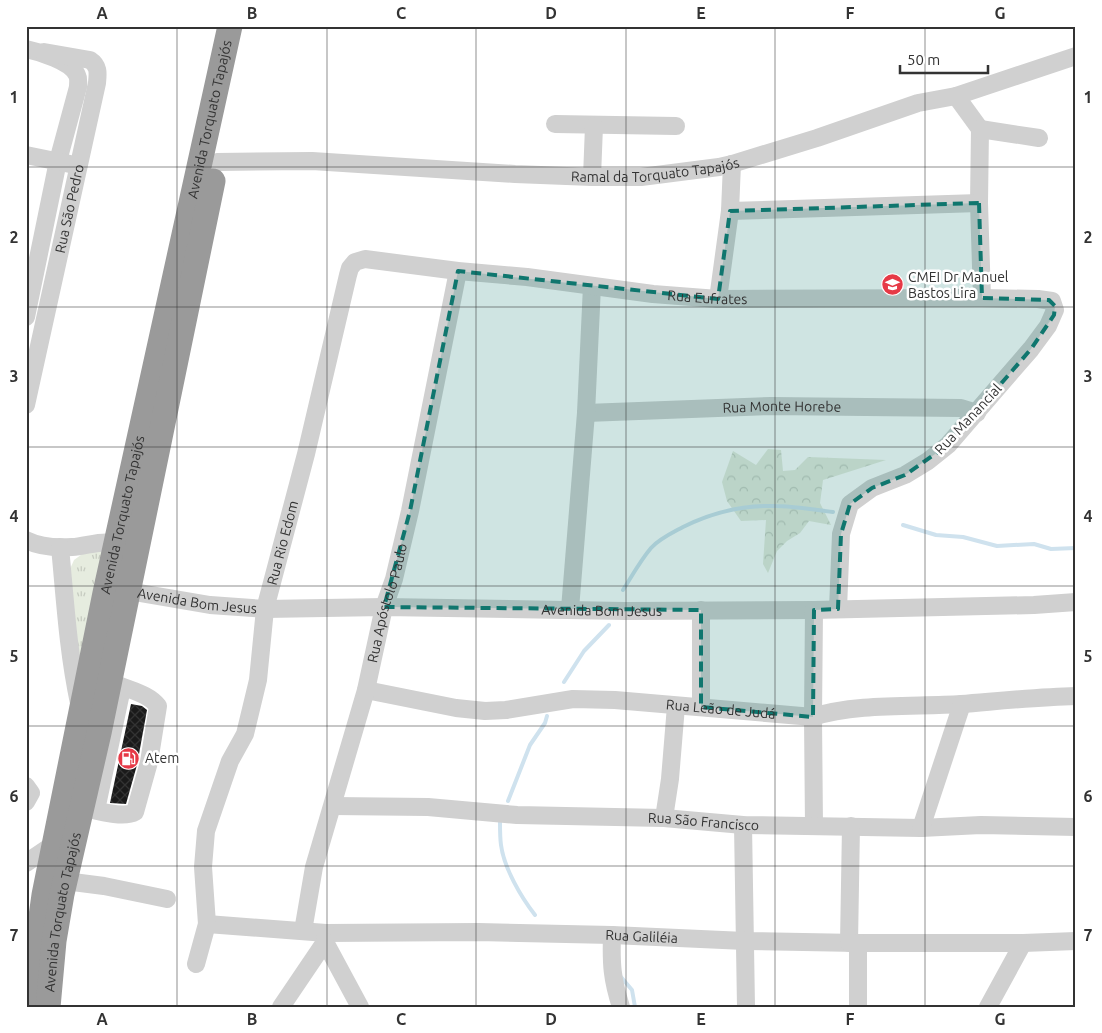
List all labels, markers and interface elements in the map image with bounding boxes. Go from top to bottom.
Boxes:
text: A [96,4,108,22]
text: B [247,4,257,22]
text: C [396,4,406,22]
text: D [545,4,557,22]
text: E [696,4,706,22]
text: F [846,4,855,22]
text: G [994,4,1006,22]
street label: Avenida Torquato Tapajós [184,38,235,200]
scale bar [900,42,987,74]
text: 50 m [907,51,940,68]
text: 1 [9,88,19,106]
text: 1 [1083,88,1093,106]
street label: Ramal da Torquato Tapajós [571,154,741,185]
street label: Rua São Pedro [52,163,87,255]
text: 2 [9,228,19,246]
text: 2 [1083,228,1093,246]
place label: CMEI Dr Manuel Bastos Lira [908,269,1009,301]
school or university icon: CMEI Dr Manuel Bastos Lira [880,273,904,297]
street label: Rua Eufrates [667,287,747,307]
text: 3 [9,367,19,385]
text: 3 [1083,367,1093,385]
street label: Rua Manancial [931,380,1005,458]
street label: Rua Monte Horebe [722,398,841,416]
street label: Avenida Torquato Tapajós [97,434,147,596]
street label: Rua Rio Edom [264,499,301,587]
text: 4 [9,507,19,525]
text: 4 [1083,507,1093,525]
street label: Rua Apóstolo Paulo [364,542,410,664]
street label: Avenida Bom Jesus [136,585,258,616]
street label: Avenida Bom Jesus [541,602,662,619]
text: 5 [9,647,19,665]
text: 5 [1083,647,1093,665]
street label: Rua Leão de Judá [665,696,776,722]
fuel station icon: Atem [117,746,141,770]
place label: Atem [145,750,179,766]
text: 6 [9,787,19,805]
text: 6 [1083,787,1093,805]
street label: Rua São Francisco [648,810,759,833]
street label: Avenida Torquato Tapajós [41,831,84,993]
text: 7 [9,926,19,944]
text: 7 [1083,926,1093,944]
street label: Rua Galiléia [605,927,678,946]
text: A [96,1010,108,1028]
text: B [247,1010,257,1028]
text: C [396,1010,406,1028]
text: D [545,1010,557,1028]
text: E [696,1010,706,1028]
text: F [846,1010,855,1028]
text: G [994,1010,1006,1028]

